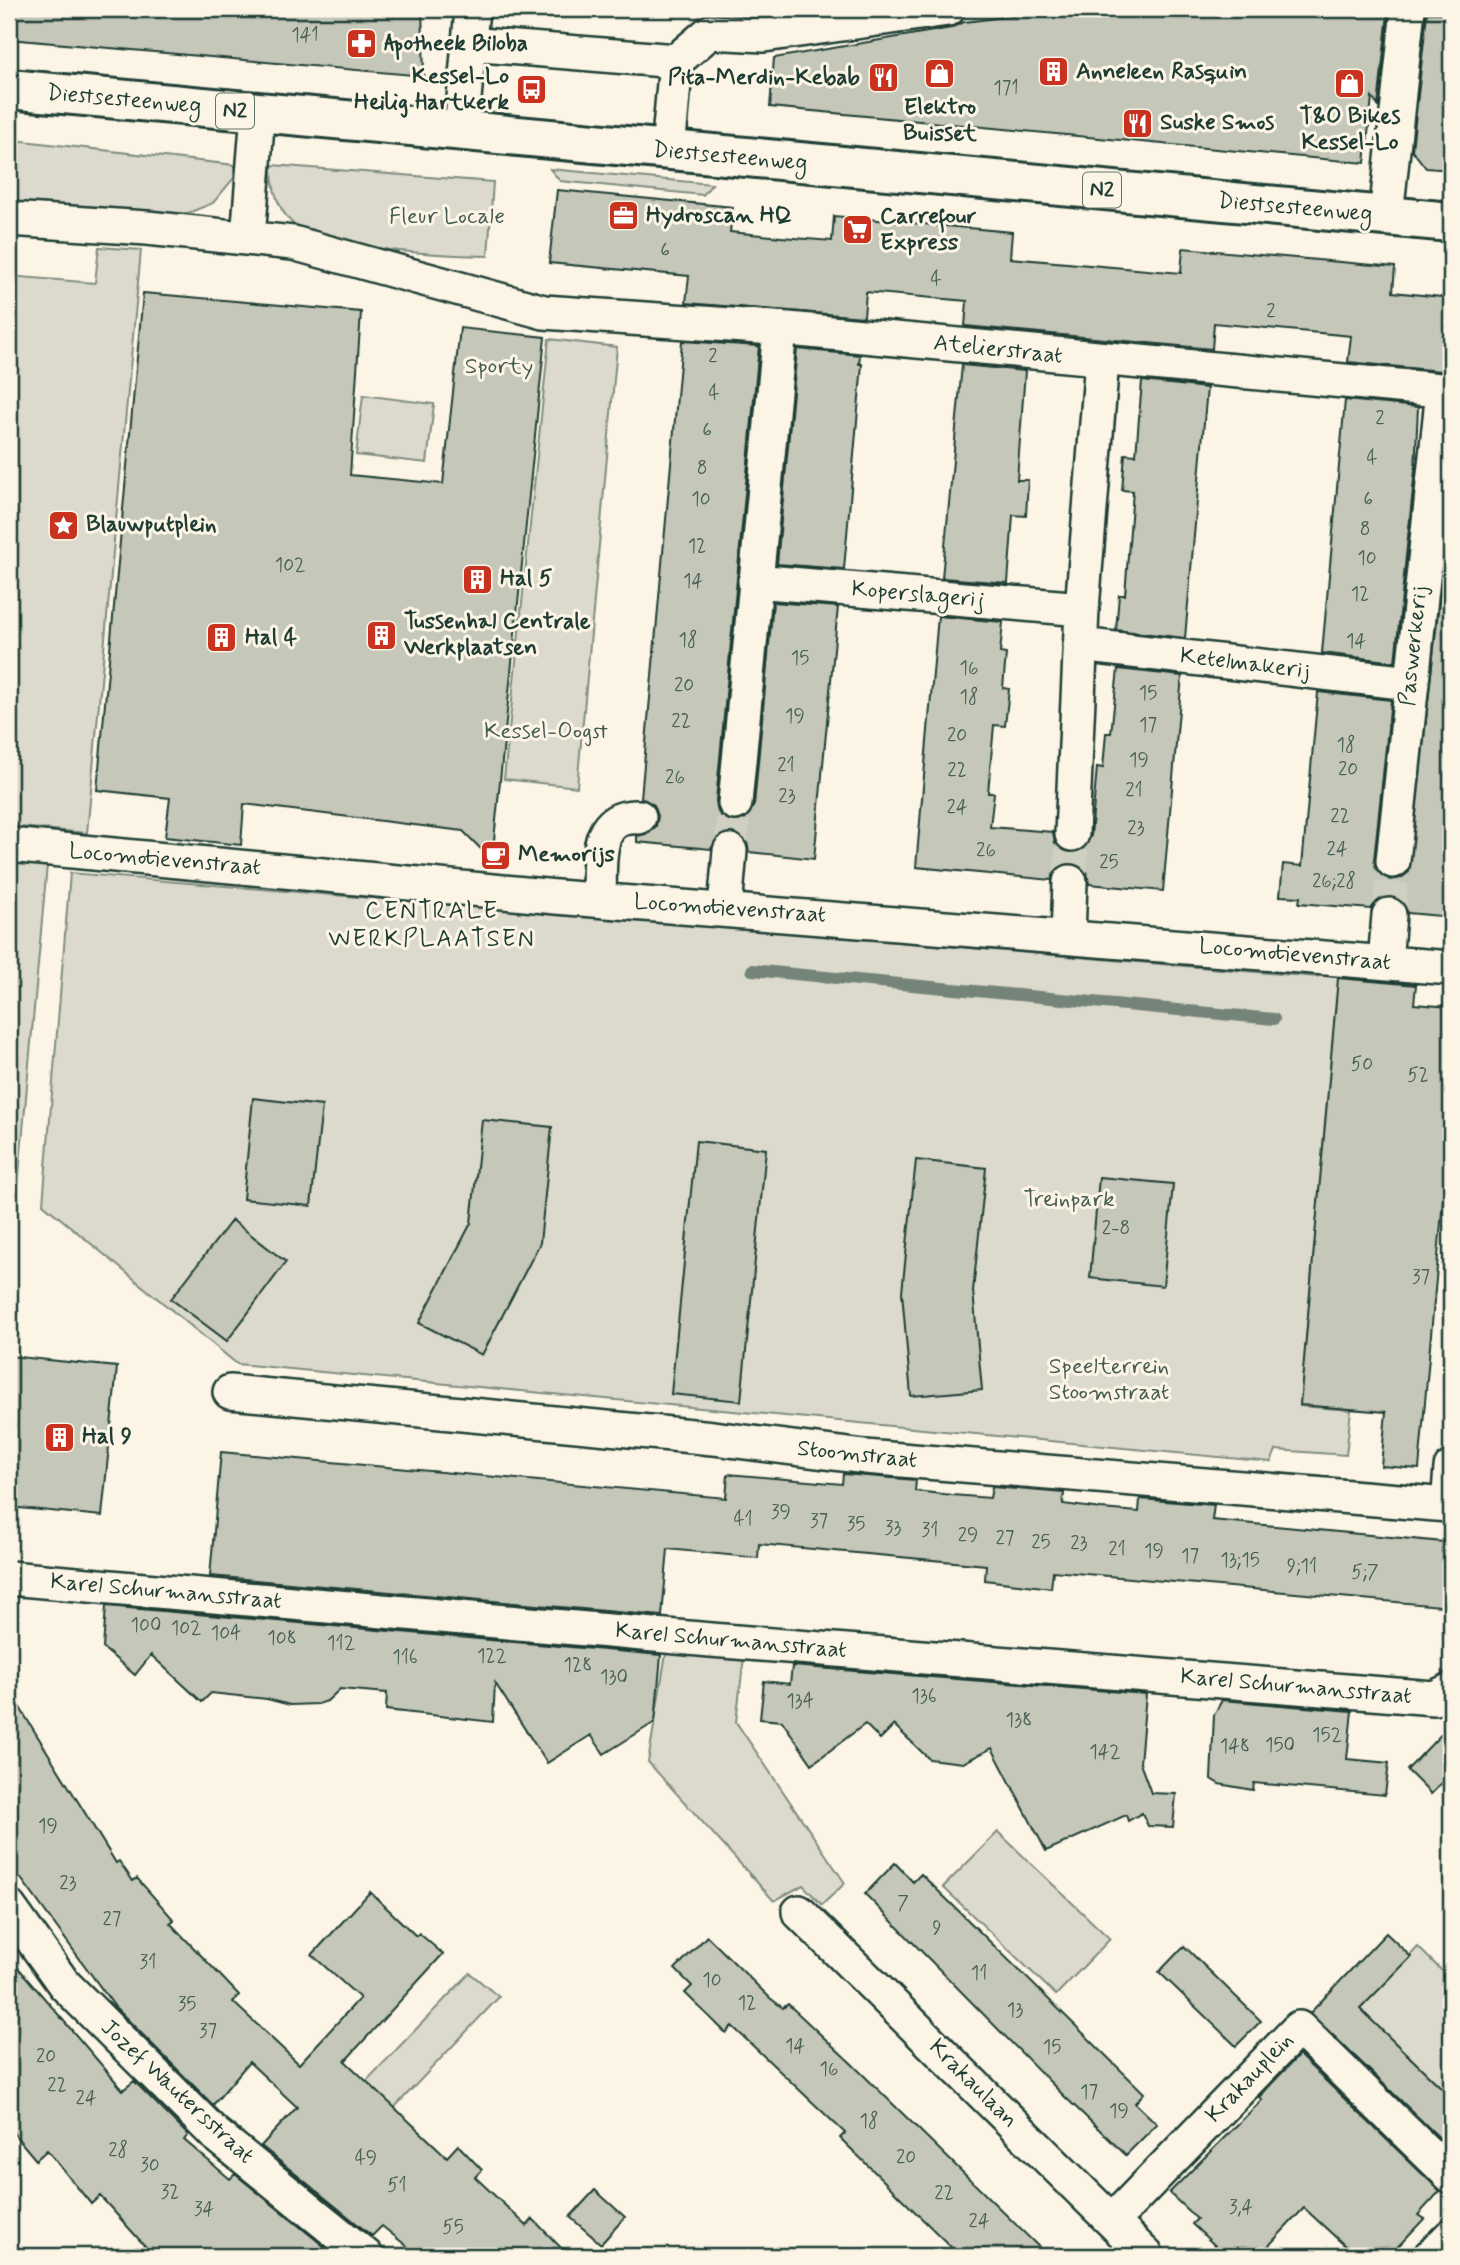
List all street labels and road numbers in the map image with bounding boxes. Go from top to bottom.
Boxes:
street label: Diestsesteenweg [45,78,203,124]
road number: N2 [216,94,254,128]
street label: Diestsesteenweg [651,135,809,181]
road number: N2 [1083,172,1121,208]
street label: Diestsesteenweg [1216,186,1374,232]
street label: Atelierstraat [932,328,1064,372]
street label: Koperslagerij [850,574,986,618]
street label: Paswerkerij [1393,584,1435,708]
street label: Ketelmakerij [1178,641,1312,687]
street label: Locomotievenstraat [68,837,262,883]
street label: Locomotievenstraat [633,887,827,931]
street label: Locomotievenstraat [1198,932,1392,978]
street label: Stoomstraat [795,1434,919,1476]
street label: Karel Schurmansstraat [49,1567,283,1617]
street label: Karel Schurmansstraat [614,1616,848,1666]
street label: Karel Schurmansstraat [1179,1662,1413,1712]
street label: Jozef Wautersstraat [94,2013,260,2171]
street label: Krakauplein [1199,2026,1301,2130]
street label: Krakaulaan [922,2033,1024,2135]

